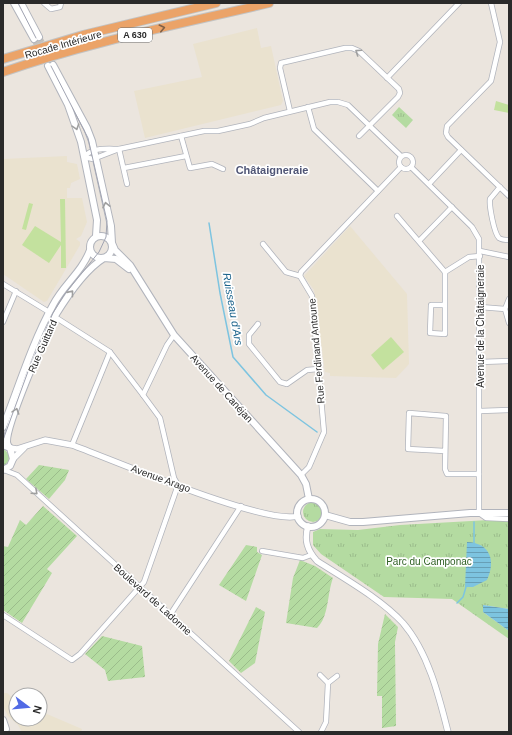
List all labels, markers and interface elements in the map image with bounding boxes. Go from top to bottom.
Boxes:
one-way arrow [159,25,165,33]
street label: Rocade Intérieure [23,28,103,61]
road number: A 630 [118,28,152,42]
one-way arrow [356,50,363,57]
one-way arrow [71,124,80,131]
district label: Châtaigneraie [236,164,308,176]
one-way arrow [103,201,111,208]
street label: Avenue de la Châtaigneraie [475,264,486,388]
water label: Ruisseau d'Ars [221,272,245,347]
one-way arrow [66,291,73,298]
street label: Rue Ferdinand Antoune [306,297,327,404]
street label: Rue Guittard [26,318,59,374]
street label: Avenue de Canéjan [188,352,255,425]
one-way arrow [11,407,20,414]
street label: Avenue Arago [130,463,193,494]
one-way arrow [30,487,38,495]
park label: Parc du Camponac [386,556,472,567]
street label: Boulevard de Ladonne [112,562,194,637]
north arrow [8,687,48,727]
text: N [31,704,44,715]

